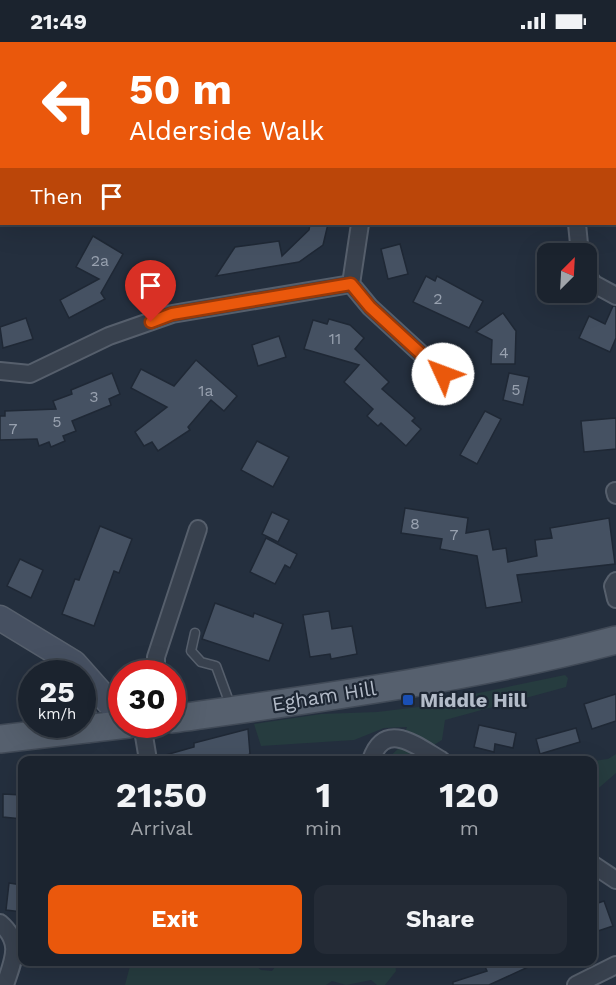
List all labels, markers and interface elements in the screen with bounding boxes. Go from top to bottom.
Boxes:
text: 21:49 [30,9,87,34]
text: 50 m [129,65,232,114]
icon: left [30,66,108,144]
text: Alderside Walk [129,115,324,147]
icon: arrive [95,180,128,213]
text: Then [30,184,83,209]
north arrow [537,243,597,303]
map controls [537,243,597,303]
house number: 2a [91,251,109,270]
pin [125,260,176,322]
icon: arrive [134,269,167,302]
house number: 2 [433,289,443,308]
house number: 11 [329,329,341,348]
position arrow [411,342,475,406]
house number: 4 [499,343,509,362]
house number: 5 [511,380,521,399]
house number: 1a [198,381,214,400]
house number: 3 [89,387,99,406]
house number: 5 [52,412,62,431]
house number: 7 [9,419,18,438]
house number: 8 [410,514,420,533]
house number: 7 [450,525,459,544]
speed limit sign: 30 [108,660,186,738]
text: 25 [39,674,75,709]
street label: Egham Hill [270,676,378,716]
place label: Middle Hill [420,688,527,712]
marker: Middle Hill [401,693,415,707]
text: km/h [38,705,76,723]
text: 21:50 [116,774,208,816]
text: 1 [316,774,331,816]
text: 120 [439,774,499,816]
text: Arrival [130,816,193,840]
text: min [305,816,342,840]
text: m [460,816,479,840]
button: Exit [48,885,302,954]
button: Share [314,885,567,954]

